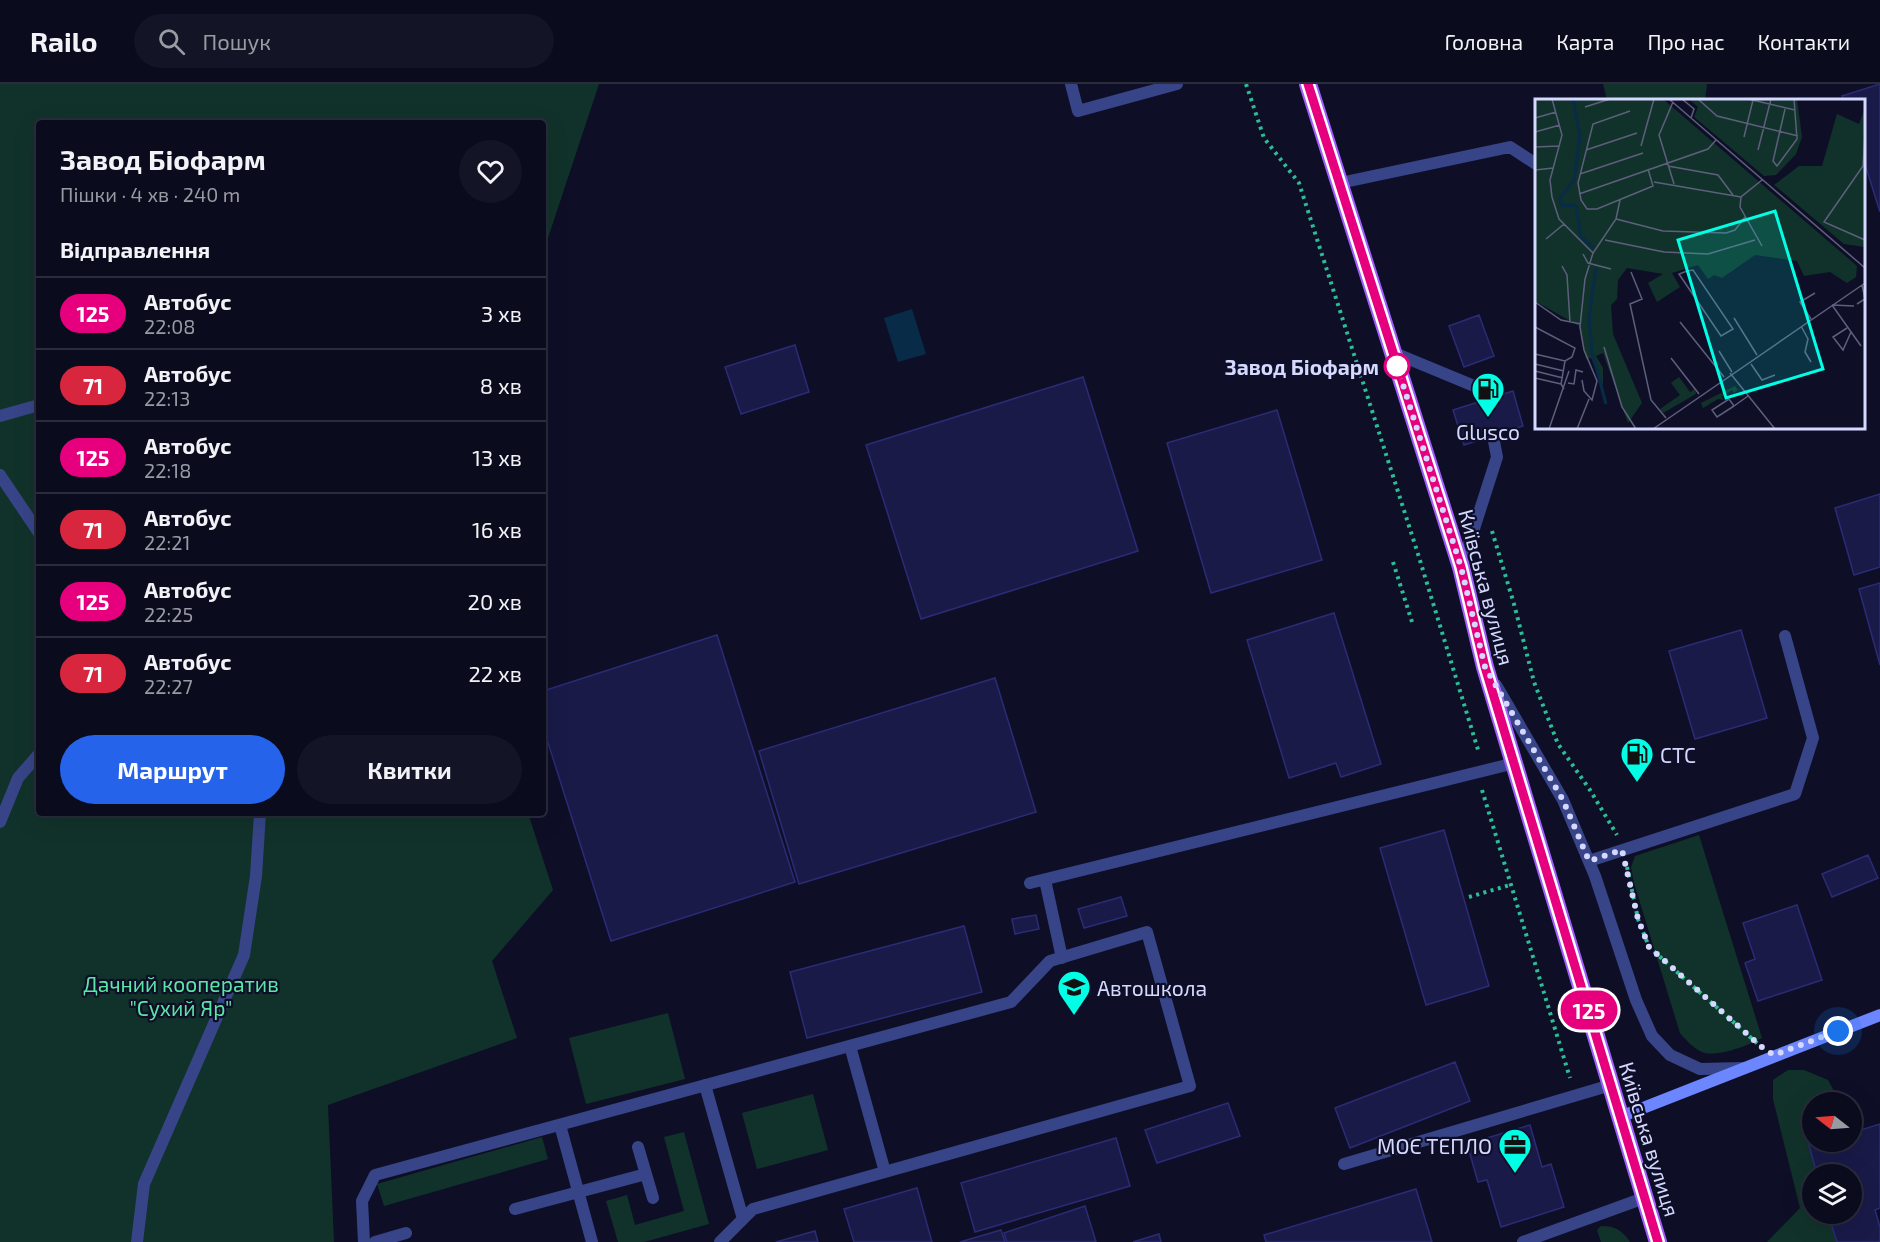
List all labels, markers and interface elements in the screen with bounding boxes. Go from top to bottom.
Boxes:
search box [134,14,554,68]
text: Railo [30,24,98,58]
icon: search [155,25,188,58]
text: Пошук [203,28,271,54]
text: Головна [1444,29,1523,54]
text: Карта [1556,29,1614,54]
text: Про нас [1647,29,1725,54]
text: Контакти [1758,29,1850,54]
inset map [1535,99,1865,429]
button: heart [459,140,522,203]
text: Завод Біофарм [60,142,266,176]
text: Пішки · 4 хв · 240 m [60,182,240,206]
text: Відправлення [60,236,210,262]
text: Автобус [144,288,232,314]
text: 3 хв [481,300,522,326]
text: 125 [77,301,109,326]
text: 22:08 [144,314,195,338]
marker: Завод Біофарм [1384,353,1410,379]
place label: Завод Біофарм [1225,354,1379,379]
text: Автобус [144,360,232,386]
fuel station icon: Glusco [1470,371,1506,418]
text: 8 хв [480,372,522,398]
text: 71 [83,373,103,398]
text: 22:13 [144,386,190,410]
place label: Glusco [1456,419,1520,444]
text: Автобус [144,432,232,458]
text: 13 хв [472,444,522,470]
text: 125 [77,445,109,470]
text: 22:18 [144,458,191,482]
text: Автобус [144,504,232,530]
street label: Київська вулиця [1453,506,1520,668]
text: 16 хв [472,516,522,542]
text: 71 [83,517,103,542]
text: 22:21 [144,530,190,554]
text: Автобус [144,576,232,602]
text: 20 хв [468,588,522,614]
text: 125 [77,589,109,614]
text: 22:25 [144,602,193,626]
text: Автобус [144,648,232,674]
text: 22 хв [468,660,522,686]
text: 71 [83,661,103,686]
text: 22:27 [144,674,193,698]
button: Маршрут [60,735,285,804]
button: Квитки [297,735,522,804]
fuel station icon: СТС [1619,736,1655,783]
place label: СТС [1660,742,1696,767]
school or university icon: Автошкола [1056,969,1092,1016]
park label: Дачний кооператив "Сухий Яр" [83,971,279,1021]
place label: Автошкола [1097,975,1207,1000]
line badge: 125 [1554,990,1624,1030]
text: 125 [1573,998,1605,1023]
your location [1823,1016,1853,1046]
street label: Київська вулиця [1614,1059,1685,1220]
north arrow [1802,1092,1862,1152]
map controls [1802,1092,1862,1224]
office icon: МОЄ ТЕПЛО [1497,1127,1533,1174]
place label: МОЄ ТЕПЛО [1377,1133,1492,1158]
button: layers [1802,1164,1862,1224]

